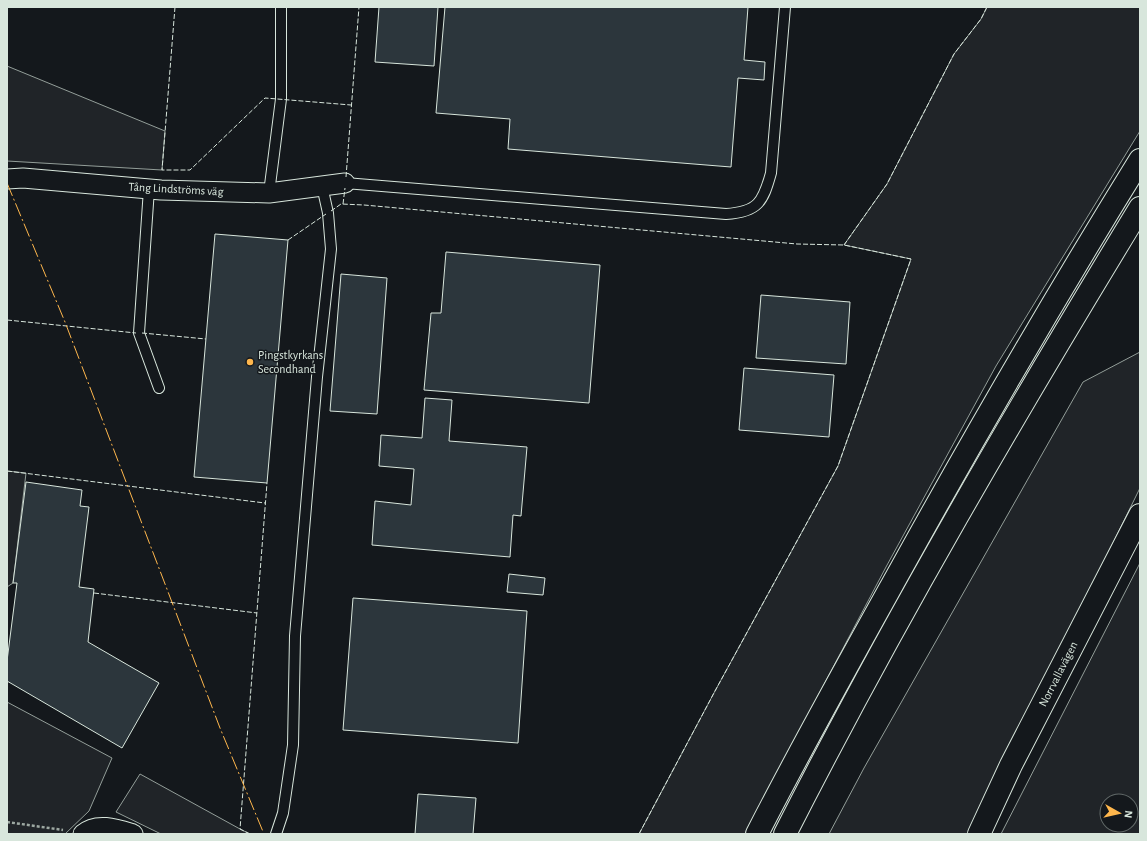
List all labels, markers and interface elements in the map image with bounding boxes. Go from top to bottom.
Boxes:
street label: Tång Lindströms väg [128,181,224,197]
place label: Pingstkyrkans Secondhand [258,349,323,375]
marker: Pingstkyrkans Secondhand [245,357,255,367]
street label: Norrvallavägen [1036,639,1080,709]
north arrow [1099,793,1139,833]
text: N [1122,810,1134,819]

